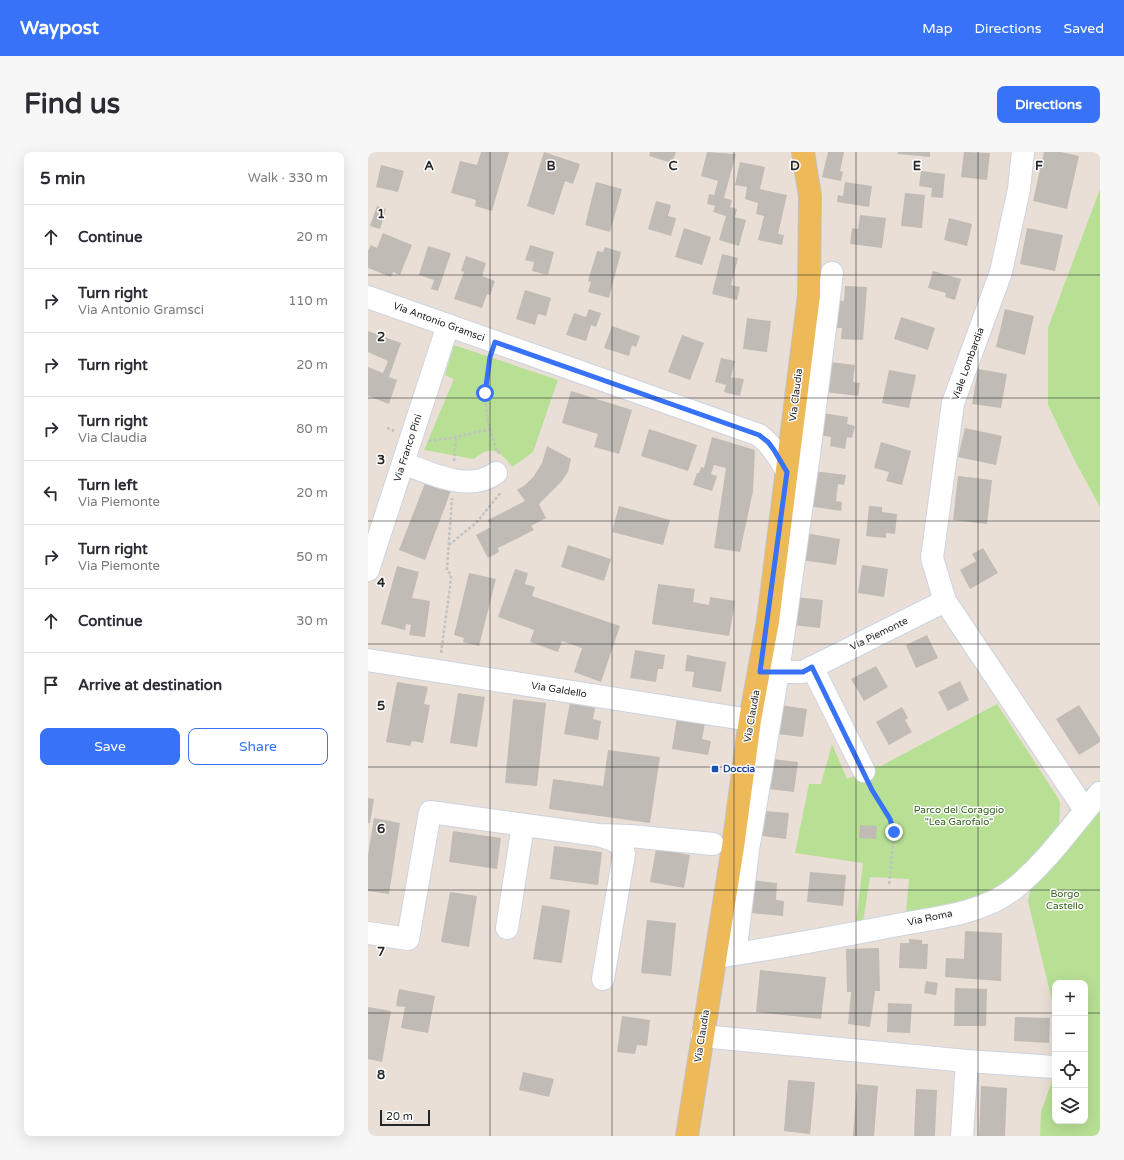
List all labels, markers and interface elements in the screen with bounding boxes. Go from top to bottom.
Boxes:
text: Waypost [20,17,99,39]
text: Map [922,20,953,37]
text: Directions [975,20,1042,37]
text: Saved [1064,20,1104,37]
button: Directions [997,86,1100,123]
text: Find us [24,87,120,121]
text: A [424,158,434,174]
text: B [546,158,556,174]
text: C [668,158,678,174]
text: D [790,158,800,174]
text: E [913,158,921,174]
text: F [1035,158,1043,174]
text: 5 min [40,168,85,189]
text: Walk · 330 m [248,170,328,186]
text: 1 [377,206,385,222]
icon: ahead [40,226,62,248]
text: Continue [78,228,142,246]
text: 20 m [296,229,328,245]
text: Turn right [78,284,148,302]
icon: right [40,290,62,312]
text: 110 m [288,293,328,309]
street label: Via Antonio Gramsci [391,300,487,344]
text: Via Antonio Gramsci [78,302,204,318]
street label: Viale Lombardia [949,326,987,402]
text: 2 [377,329,385,345]
icon: right [40,354,62,376]
text: Turn right [78,356,148,374]
text: 20 m [296,357,328,373]
street label: Via Claudia [787,368,805,422]
route start [476,384,494,402]
text: Turn right [78,412,148,430]
street label: Via Franco Pini [391,413,425,483]
icon: right [40,418,62,440]
text: 80 m [296,421,328,437]
text: Via Claudia [78,430,147,446]
text: 3 [377,452,385,468]
text: Turn left [78,476,138,494]
icon: left [40,482,62,504]
text: 20 m [296,485,328,501]
text: Via Piemonte [78,494,160,510]
text: Turn right [78,540,148,558]
icon: right [40,546,62,568]
text: 50 m [296,549,328,565]
text: Via Piemonte [78,558,160,574]
text: 4 [377,575,386,591]
icon: ahead [40,610,62,632]
text: Continue [78,612,142,630]
text: 30 m [296,613,328,629]
street label: Via Piemonte [848,615,910,653]
icon: arrive [40,674,62,696]
text: Arrive at destination [78,676,222,694]
street label: Via Galdello [530,680,588,700]
street label: Via Claudia [741,689,763,743]
text: 5 [377,698,385,714]
button: Save [40,728,180,765]
button: Share [188,728,328,765]
place label: Doccia [723,763,756,775]
marker: Doccia [710,764,720,774]
park label: Parco del Coraggio "Lea Garofalo" [914,804,1004,828]
text: 6 [377,821,385,837]
route end [885,823,903,841]
park label: Borgo Castello [1046,888,1084,912]
street label: Via Roma [906,907,954,929]
text: 7 [377,944,385,960]
map controls [1052,980,1088,1124]
button: + [1052,980,1088,1016]
street label: Via Claudia [692,1009,712,1063]
button: − [1052,1016,1088,1052]
button: locate [1052,1052,1088,1088]
text: 8 [377,1067,385,1083]
button: layers [1052,1088,1088,1124]
scale bar [380,1108,430,1127]
text: 20 m [386,1110,413,1123]

